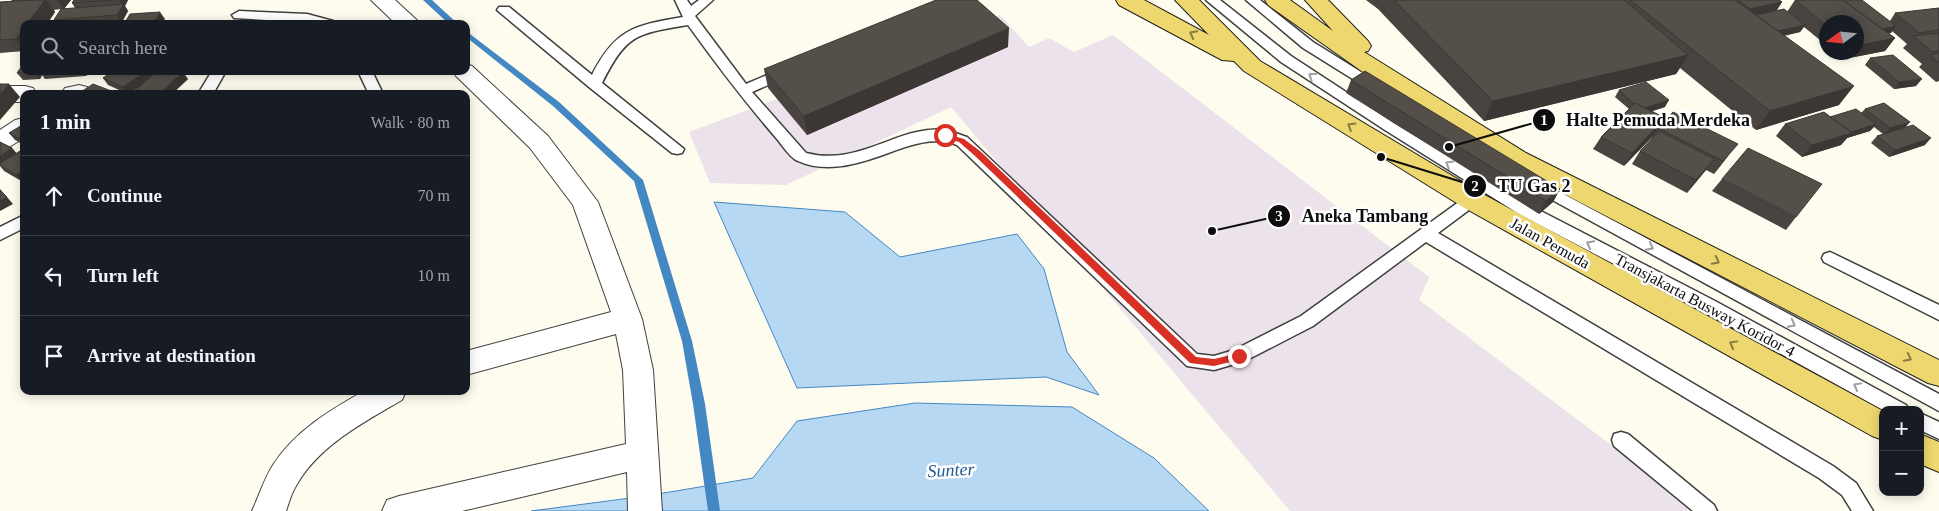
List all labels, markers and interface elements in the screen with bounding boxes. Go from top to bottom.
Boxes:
north arrow [1819,15,1864,60]
search box [20,20,470,75]
one-way arrow [1190,31,1199,41]
icon: search [38,34,66,62]
text: Search here [78,37,167,58]
one-way arrow [1308,73,1317,83]
callout: Halte Pemuda Merdeka [1531,104,1760,137]
text: 1 min [40,110,91,134]
text: Halte Pemuda Merdeka [1566,110,1750,130]
text: 1 [1540,112,1548,128]
text: Walk · 80 m [371,114,450,131]
one-way arrow [1348,123,1357,133]
route start [934,124,957,147]
one-way arrow [1446,160,1455,170]
callout: TU Gas 2 [1462,170,1580,203]
text: TU Gas 2 [1497,176,1571,196]
text: 2 [1471,178,1479,194]
icon: ahead [40,182,68,210]
text: Continue [87,185,162,206]
text: 70 m [418,187,450,204]
callout: Aneka Tambang [1266,200,1438,233]
text: Aneka Tambang [1302,206,1428,226]
text: 3 [1275,208,1283,224]
street label: Jalan Pemuda [1507,214,1593,272]
one-way arrow [1587,240,1596,250]
one-way arrow [1644,241,1653,251]
street label: Transjakarta Busway Koridor 4 [1612,250,1798,361]
one-way arrow [1711,255,1720,265]
icon: left [40,262,68,290]
text: Turn left [87,265,159,286]
text: 10 m [418,267,450,284]
one-way arrow [1787,318,1796,328]
one-way arrow [1729,340,1738,350]
icon: arrive [40,342,68,370]
text: Arrive at destination [87,345,256,366]
route end [1228,345,1251,368]
one-way arrow [1902,352,1911,362]
one-way arrow [1854,383,1863,393]
map controls [1879,406,1924,496]
button: + [1879,406,1924,451]
button: − [1879,451,1924,496]
water label: Sunter [927,459,976,481]

